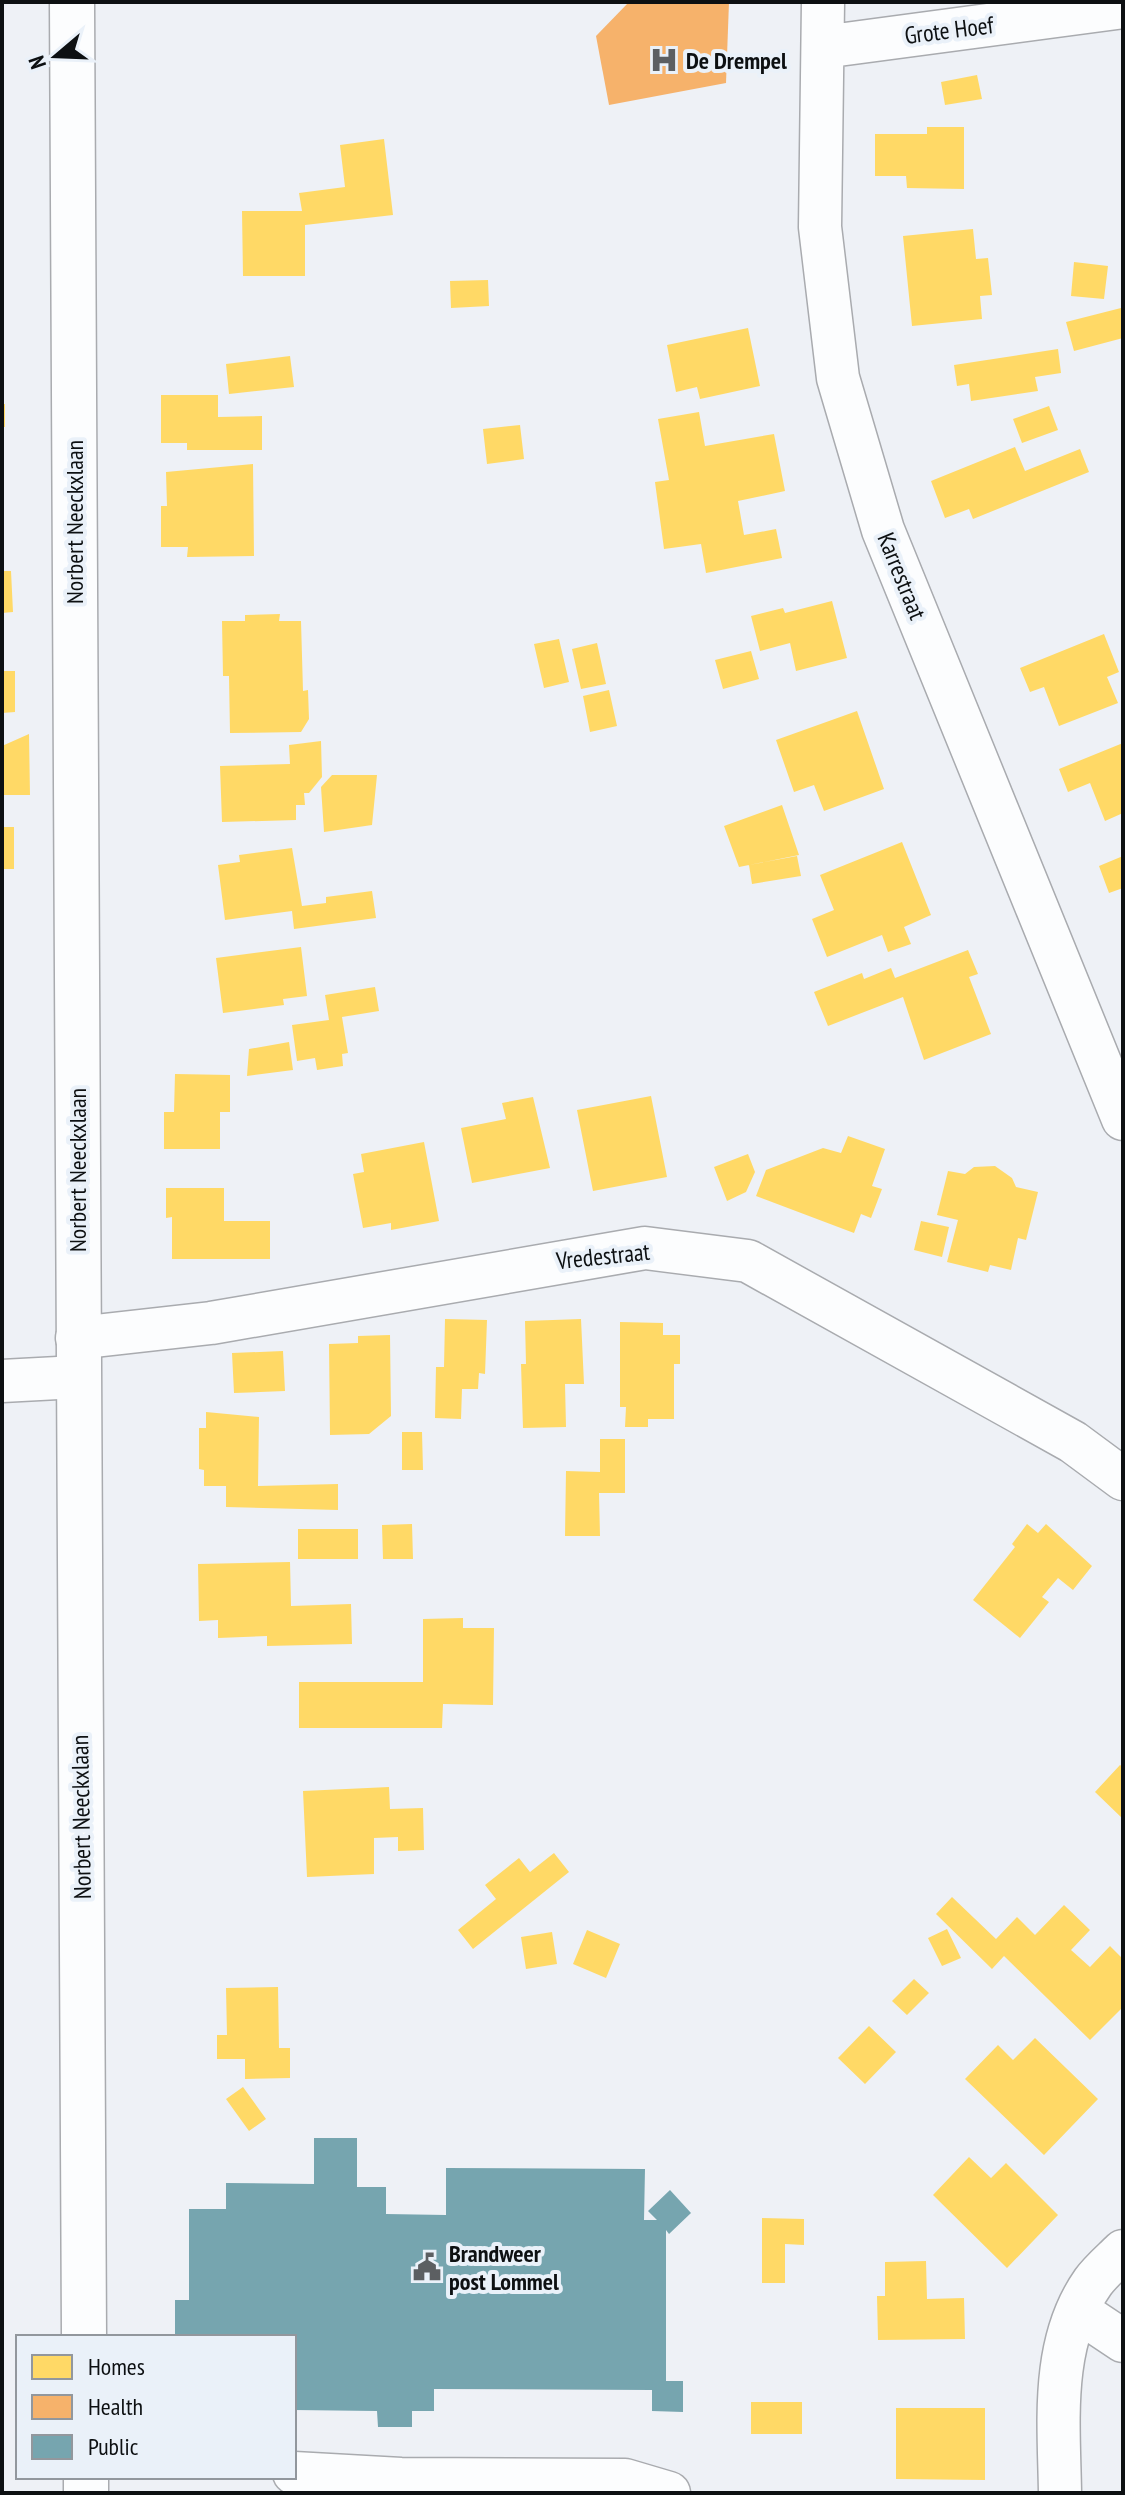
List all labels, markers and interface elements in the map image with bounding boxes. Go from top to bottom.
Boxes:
street label: Grote Hoef [903,9,996,51]
north arrow [16,16,96,96]
hospital icon: De Drempel [649,45,679,75]
place label: De Drempel [686,45,787,76]
text: N [22,52,52,73]
street label: Norbert Neeckxlaan [59,440,90,604]
street label: Karrestraat [871,528,934,624]
street label: Norbert Neeckxlaan [62,1088,93,1252]
street label: Vredestraat [554,1236,652,1276]
street label: Norbert Neeckxlaan [64,1735,98,1899]
place label: Brandweer post Lommel [449,2238,559,2297]
public building icon: Brandweer post Lommel [412,2252,442,2282]
legend [16,2335,296,2479]
text: Homes [88,2351,145,2382]
text: Health [88,2391,143,2422]
text: Public [88,2431,139,2462]

